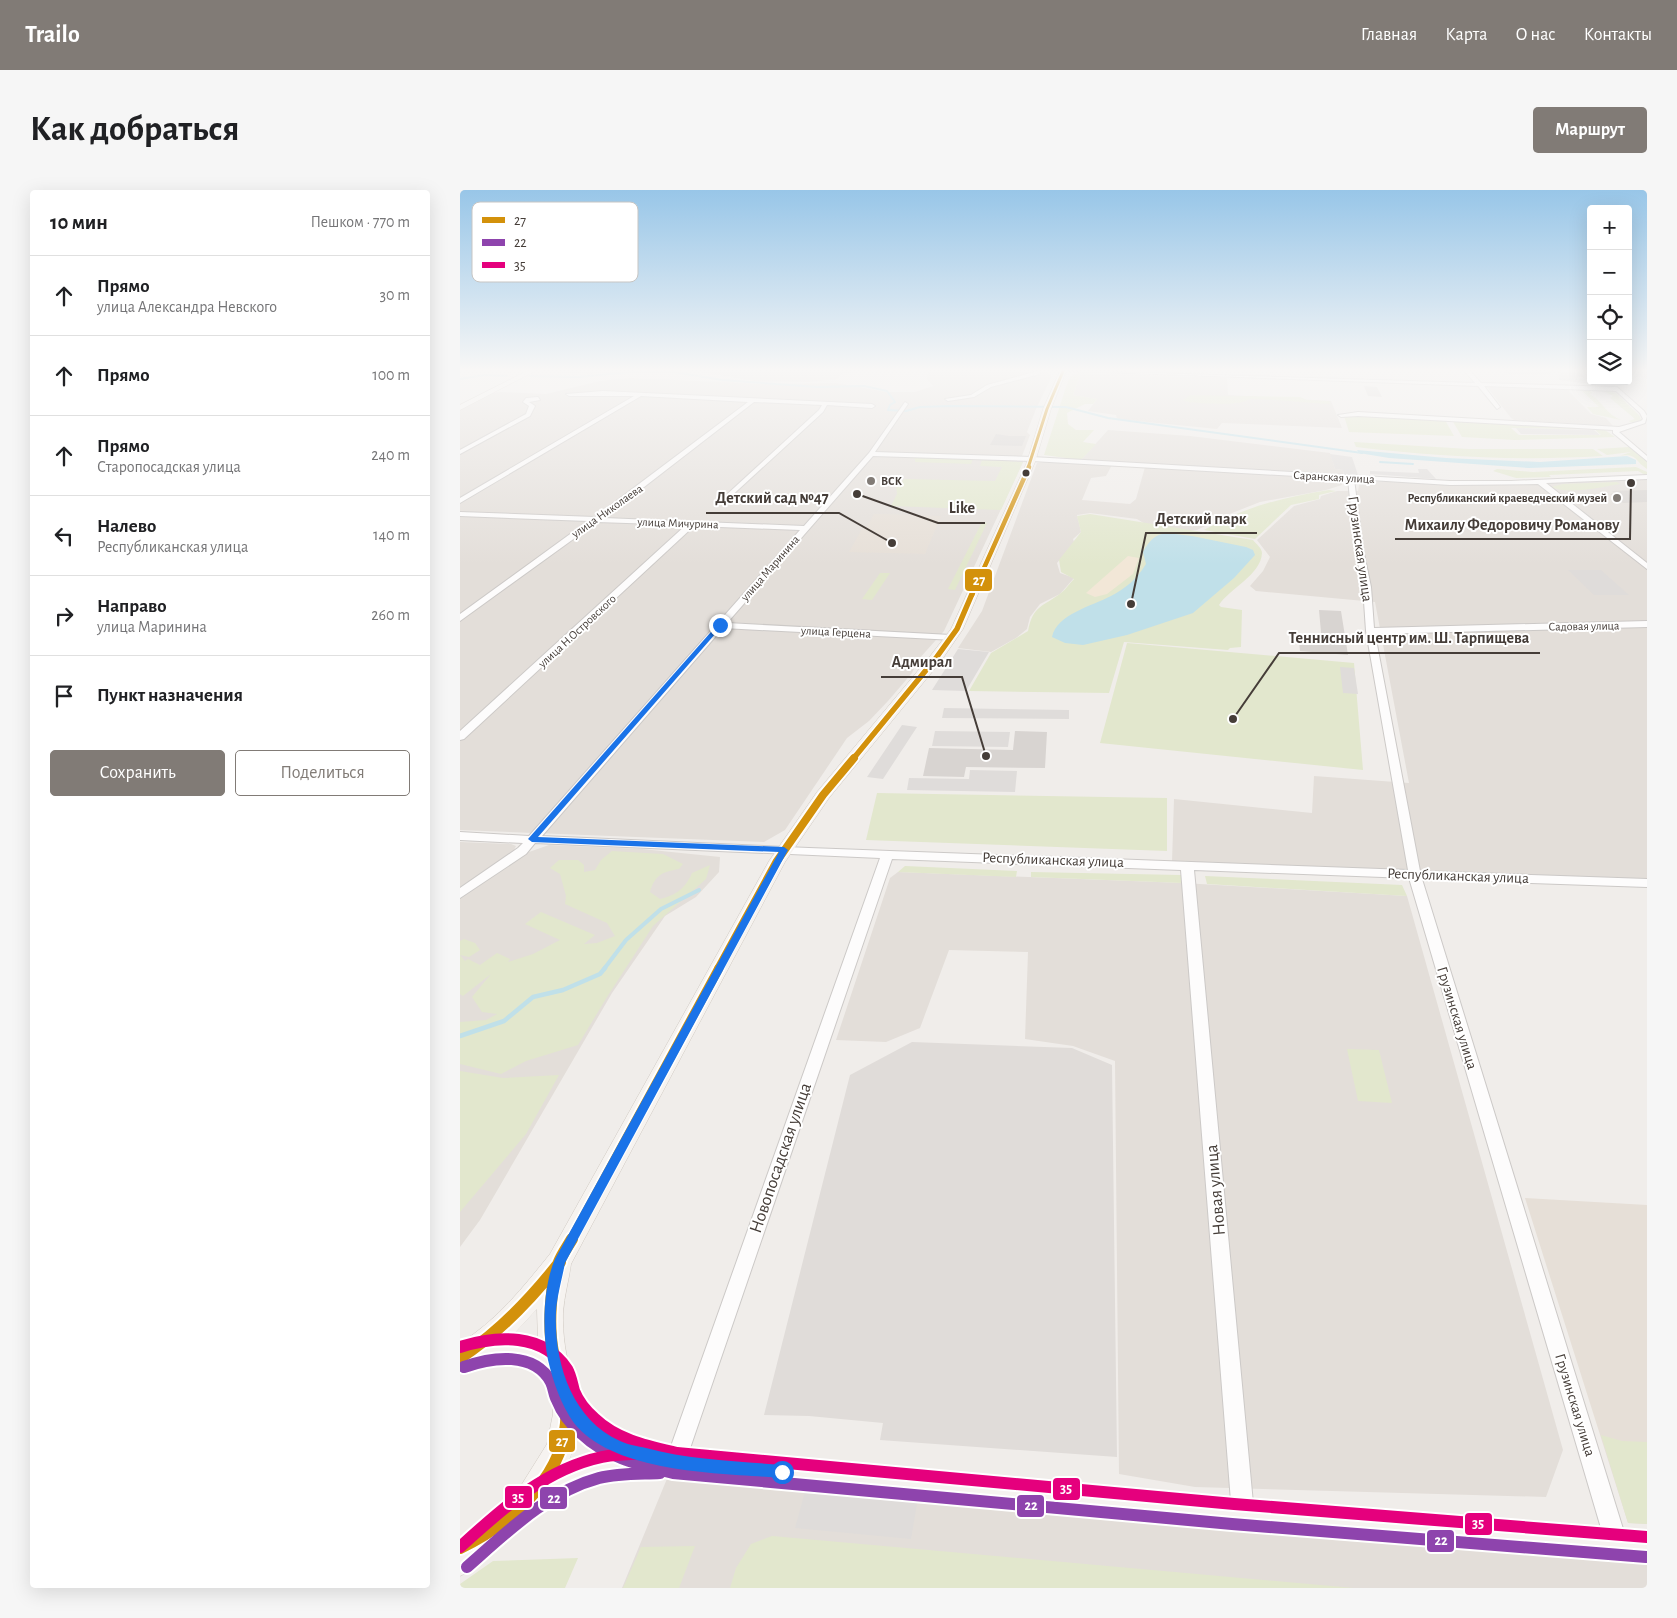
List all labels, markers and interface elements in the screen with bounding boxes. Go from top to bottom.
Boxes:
text: Trailo [25,23,80,47]
text: Главная [1361,26,1417,44]
text: Карта [1445,26,1487,44]
text: О нас [1515,26,1556,44]
text: Контакты [1584,26,1652,44]
button: Маршрут [1533,107,1647,153]
text: Как добраться [30,112,239,147]
legend [472,202,638,282]
map controls [1587,205,1632,385]
button: + [1587,205,1632,250]
text: 10 мин [50,212,108,233]
text: Пешком · 770 m [310,214,410,230]
text: 27 [514,214,526,228]
text: 22 [514,236,527,250]
button: − [1587,250,1632,295]
text: 35 [514,259,526,273]
text: Прямо [97,277,150,296]
icon: ahead [50,282,78,310]
text: 30 m [380,287,410,303]
button: locate [1587,295,1632,340]
text: улица Александра Невского [97,299,277,315]
button: layers [1587,340,1632,385]
icon: ahead [50,362,78,390]
text: Прямо [97,366,150,385]
text: 100 m [372,367,410,383]
text: Прямо [97,437,150,456]
icon: ahead [50,442,78,470]
text: 240 m [371,447,410,463]
text: Старопосадская улица [97,459,241,475]
unlabelled marker [1021,468,1031,478]
street label: Саранская улица [1293,469,1376,486]
marker: ВСК [865,475,877,487]
place label: ВСК [881,475,903,487]
street label: улица Николаева [568,482,646,541]
callout: Детский сад №47 [706,482,839,513]
text: Детский сад №47 [715,490,829,506]
callout: Like [938,492,985,523]
place label: Республиканский краеведческий музей [1408,492,1607,505]
marker: Республиканский краеведческий музей [1611,492,1623,504]
street label: Грузинская улица [1345,495,1375,603]
text: Like [949,500,976,516]
callout: Детский парк [1146,502,1257,533]
callout: Михаилу Федоровичу Романову [1395,508,1630,539]
text: Детский парк [1155,511,1247,527]
street label: улица Мичурина [636,516,719,531]
text: Налево [97,517,156,536]
text: Михаилу Федоровичу Романову [1405,517,1620,534]
icon: left [50,522,78,550]
text: 140 m [373,527,410,543]
street label: улица Маринина [738,533,803,604]
text: Республиканская улица [97,539,248,555]
line badge: 27 [964,568,993,592]
text: 27 [973,574,985,588]
street label: улица Н.Островского [535,592,619,671]
text: Направо [97,597,167,616]
icon: right [50,602,78,630]
text: 260 m [371,607,410,623]
route end [709,614,732,637]
text: улица Маринина [97,619,207,635]
street label: Садовая улица [1548,619,1620,634]
callout: Теннисный центр им. Ш. Тарпищева [1279,622,1540,653]
street label: улица Герцена [800,624,872,641]
text: Теннисный центр им. Ш. Тарпищева [1289,630,1530,646]
callout: Адмирал [881,646,962,677]
text: Адмирал [892,654,953,670]
icon: arrive [50,682,78,710]
text: Пункт назначения [97,686,243,705]
button: Сохранить [50,750,225,796]
button: Поделиться [235,750,410,796]
street label: Республиканская улица [982,850,1124,870]
street label: Республиканская улица [1387,866,1529,886]
street label: Грузинская улица [1434,965,1480,1071]
street label: Новопосадская улица [747,1081,815,1235]
street label: Новая улица [1203,1144,1229,1236]
street label: Грузинская улица [1552,1352,1598,1458]
line badge: 27 [548,1429,576,1453]
text: 27 [556,1435,568,1449]
route start [771,1461,794,1484]
line badge: 35 [1052,1477,1081,1501]
text: 35 [1060,1482,1072,1496]
line badge: 35 [504,1485,533,1509]
line badge: 22 [539,1486,568,1510]
text: 35 [512,1491,524,1505]
text: 22 [547,1492,561,1506]
line badge: 22 [1016,1494,1045,1518]
text: 22 [1024,1499,1038,1513]
line badge: 35 [1464,1512,1493,1536]
text: 35 [1472,1517,1484,1531]
line badge: 22 [1426,1529,1455,1553]
text: 22 [1434,1534,1448,1548]

